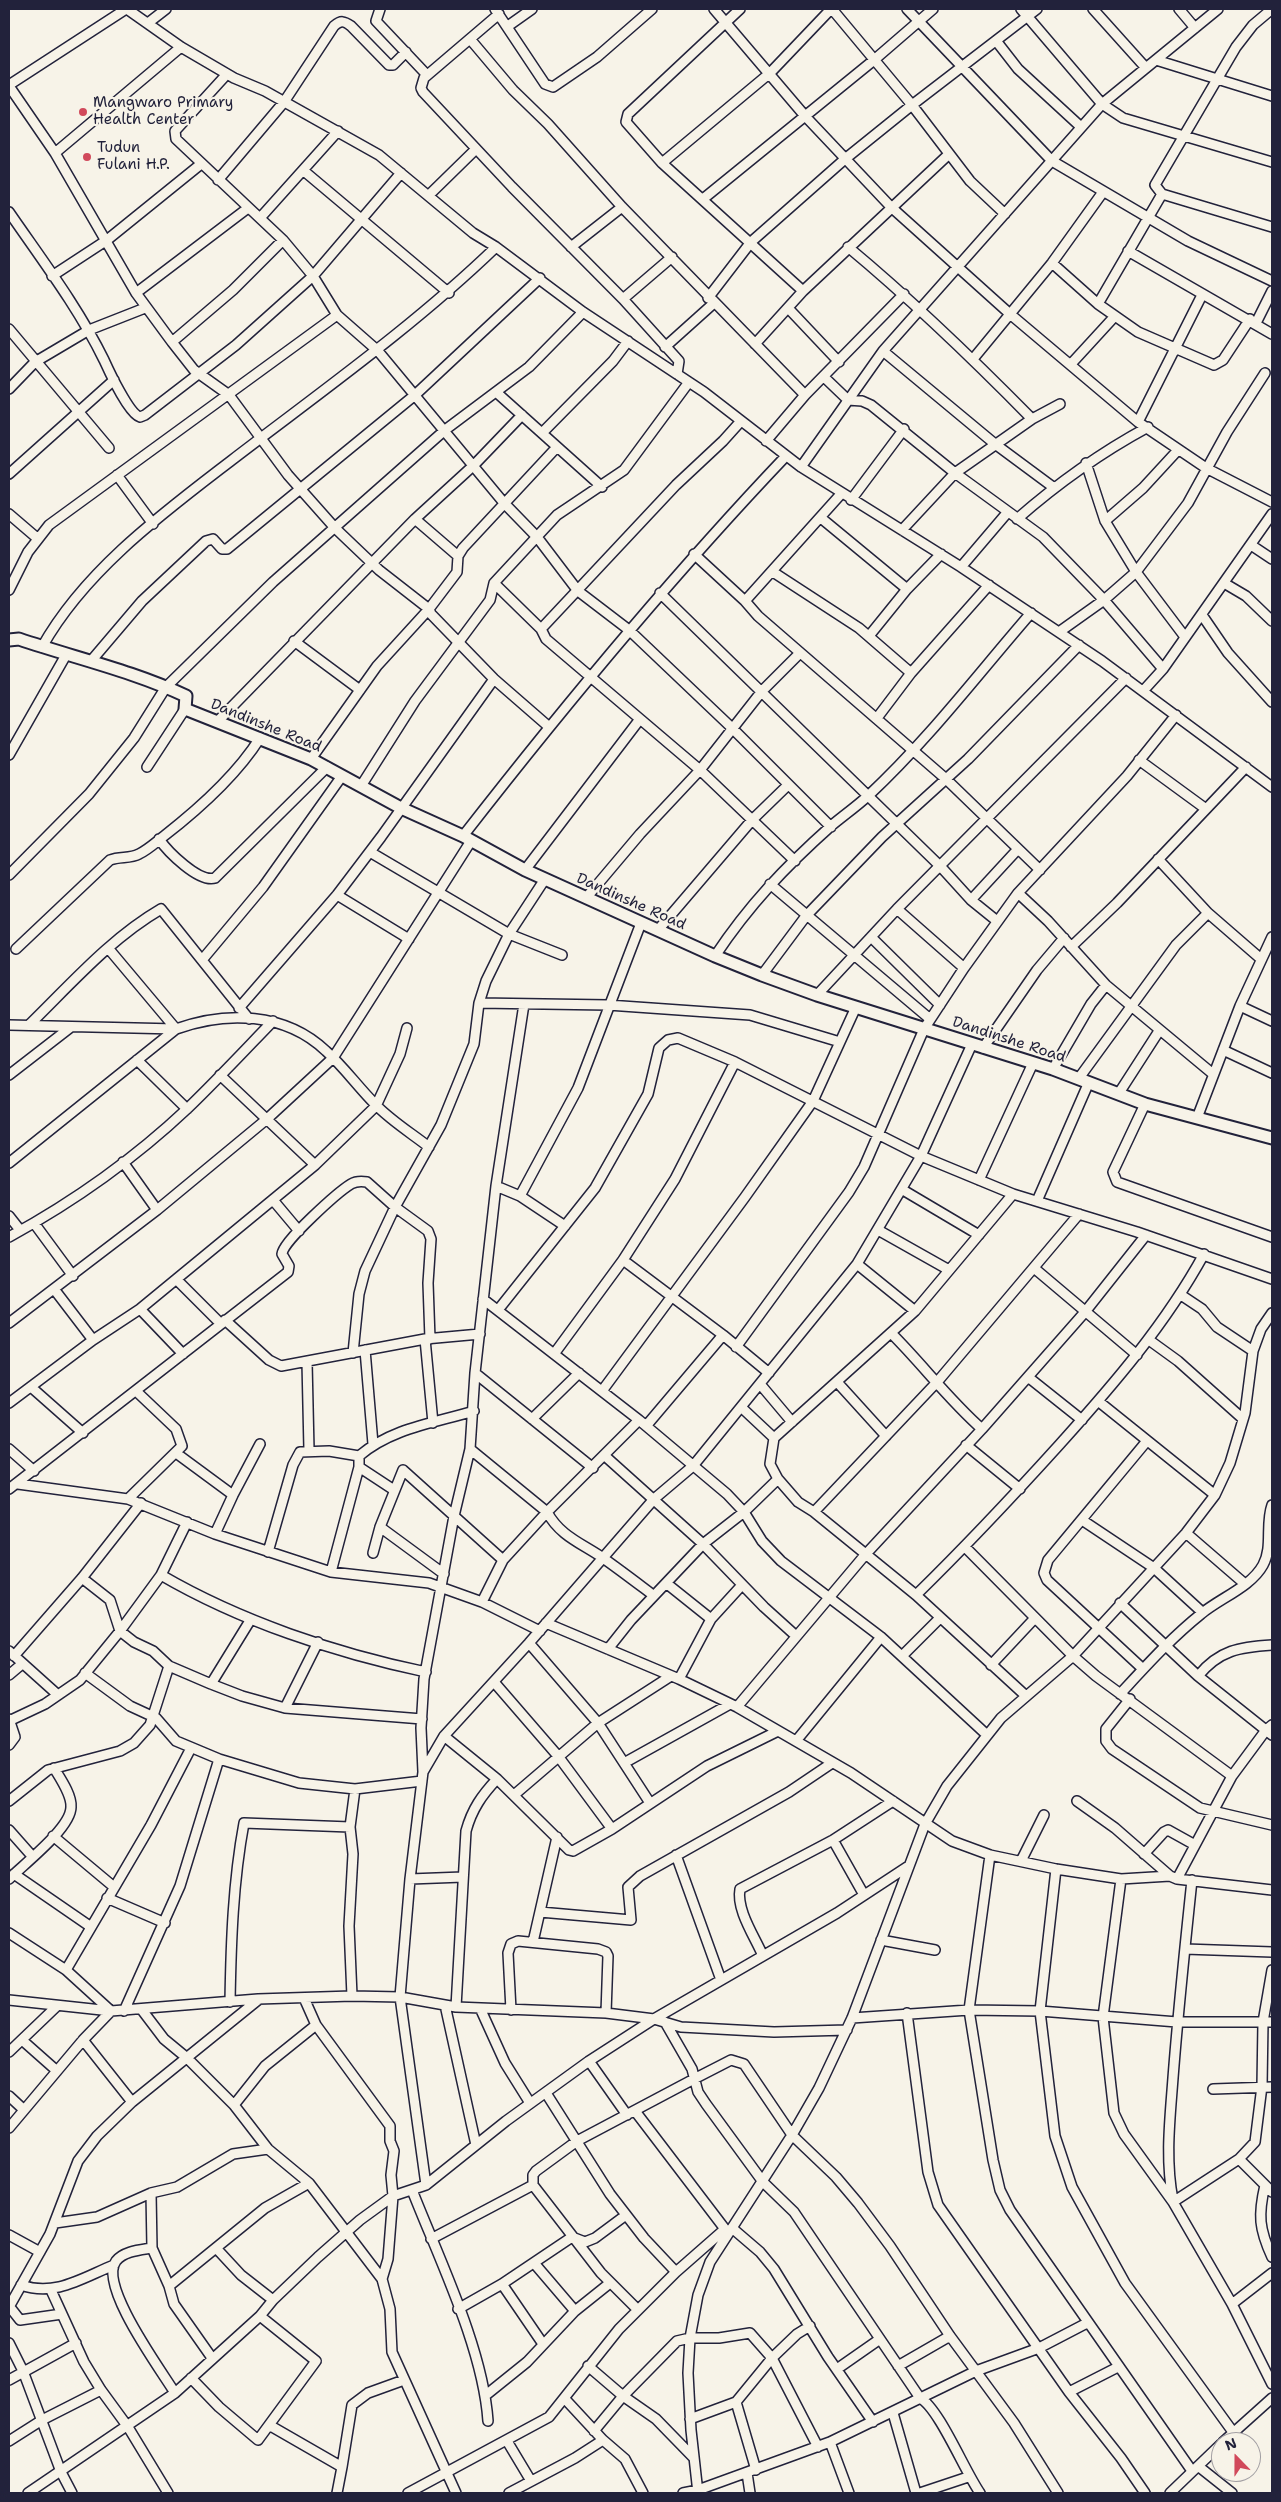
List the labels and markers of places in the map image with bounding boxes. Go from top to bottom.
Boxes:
place label: Mangwaro Primary Health Center [93,94,233,129]
marker: Mangwaro Primary Health Center [77,106,89,118]
place label: Tudun Fulani H.P. [97,139,170,174]
marker: Tudun Fulani H.P. [81,151,93,163]

